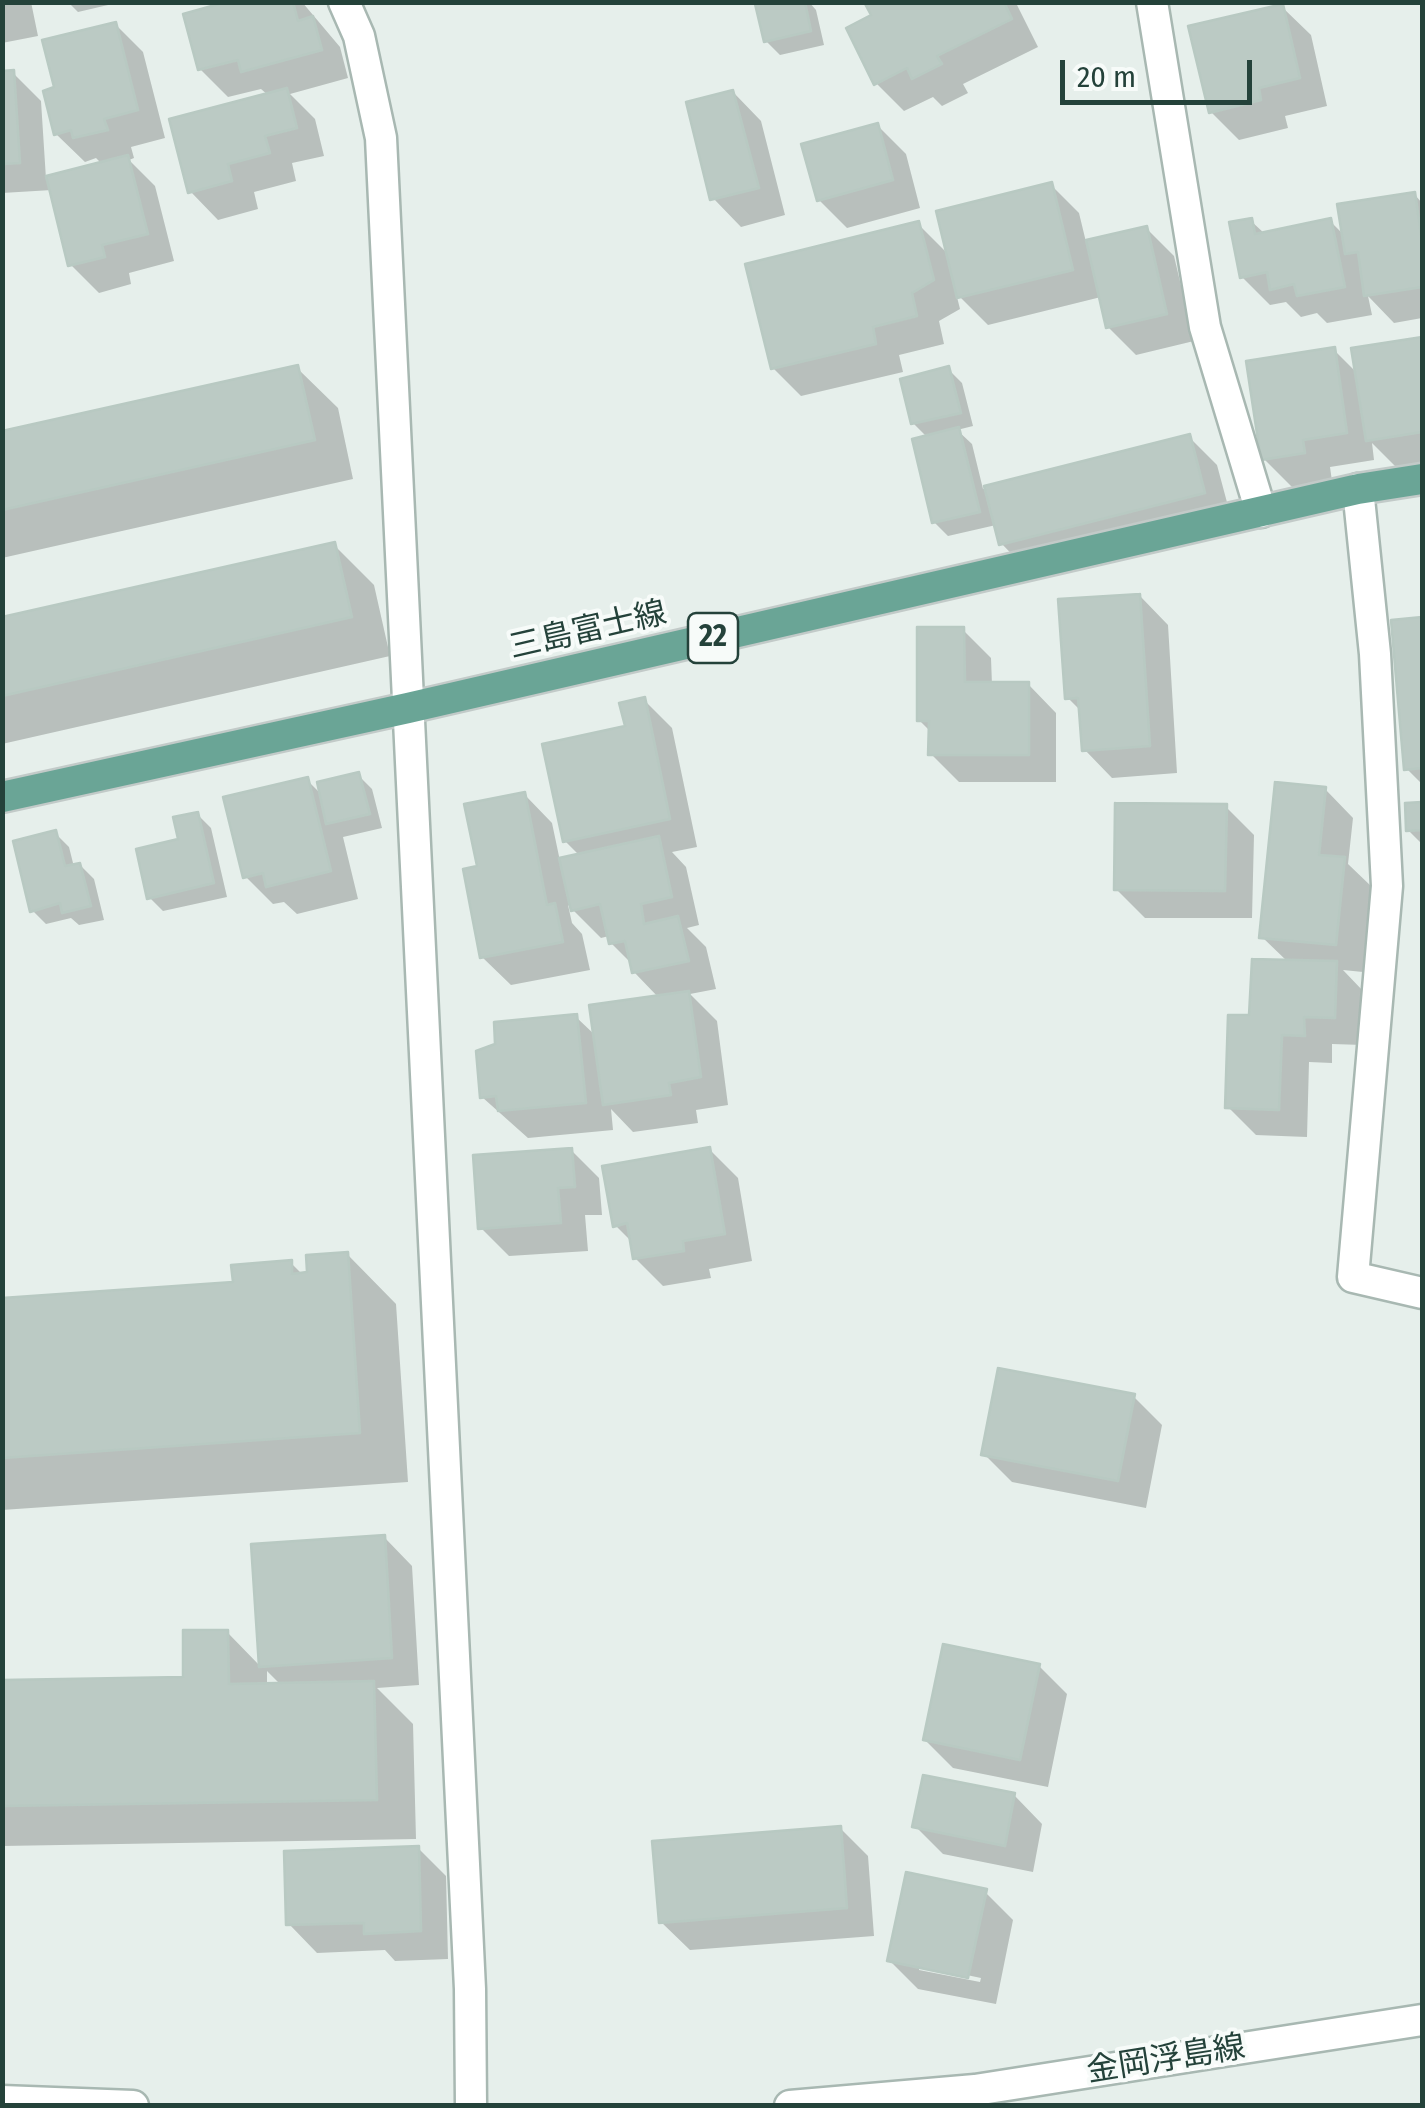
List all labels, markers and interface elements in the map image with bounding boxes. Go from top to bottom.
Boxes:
scale bar [1065,40,1258,102]
text: 20 m [1077,59,1136,95]
street label: 三島富士線 [506,594,670,668]
road number: 22 [688,613,738,663]
street label: 金岡浮島線 [1084,2029,1248,2091]

